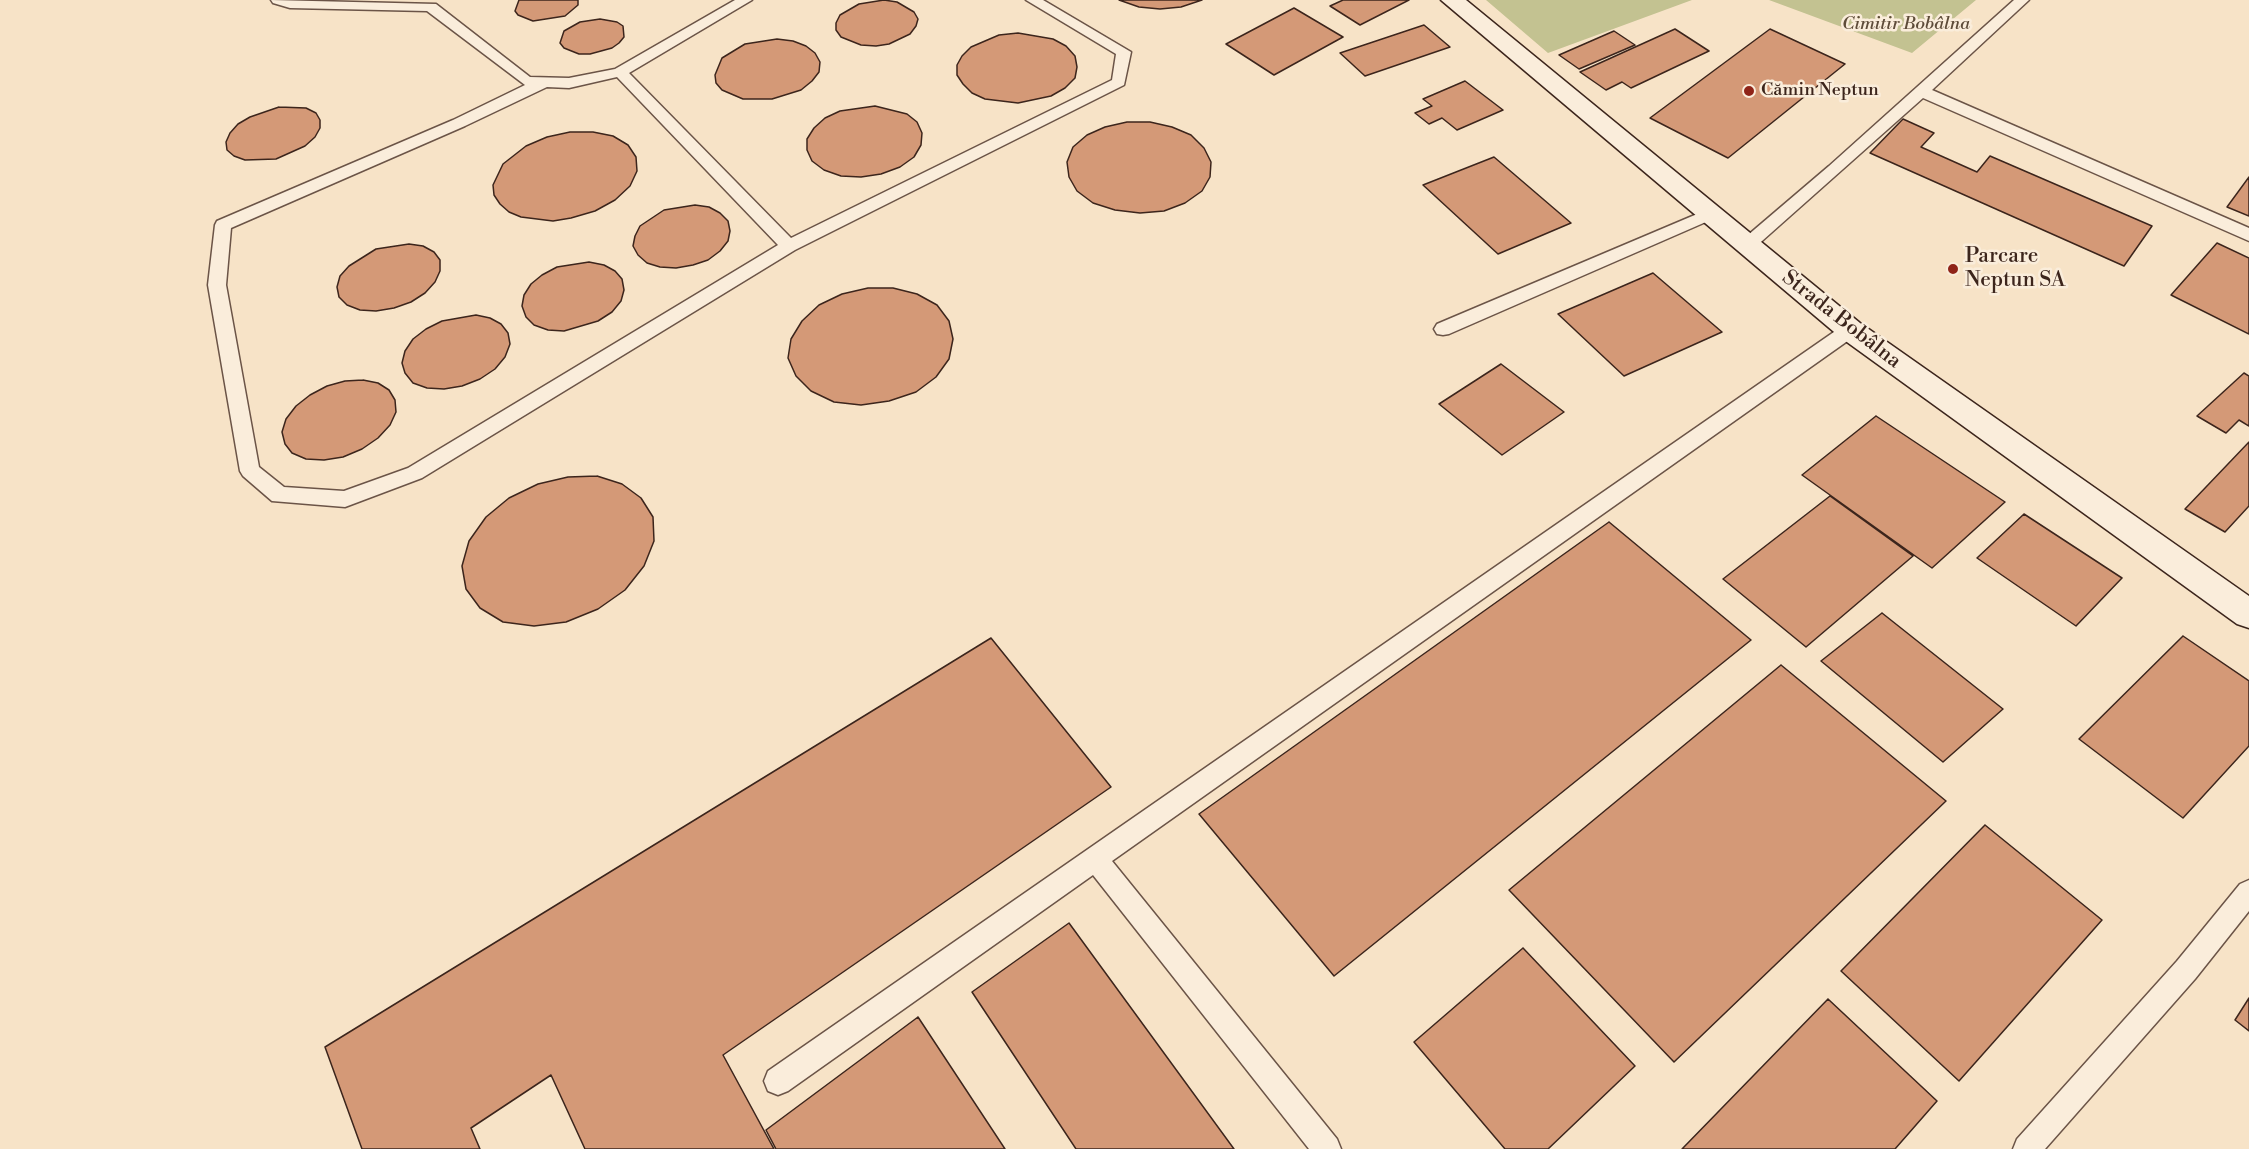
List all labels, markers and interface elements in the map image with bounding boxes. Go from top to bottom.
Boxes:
park label: Cimitir Bobâlna [1842,14,1970,36]
place label: Cămin Neptun [1761,80,1879,102]
marker: Cămin Neptun [1742,84,1756,98]
place label: Parcare Neptun SA [1965,244,2065,294]
marker: Parcare Neptun SA [1946,262,1960,276]
street label: Strada Bobâlna [1776,266,1906,374]

